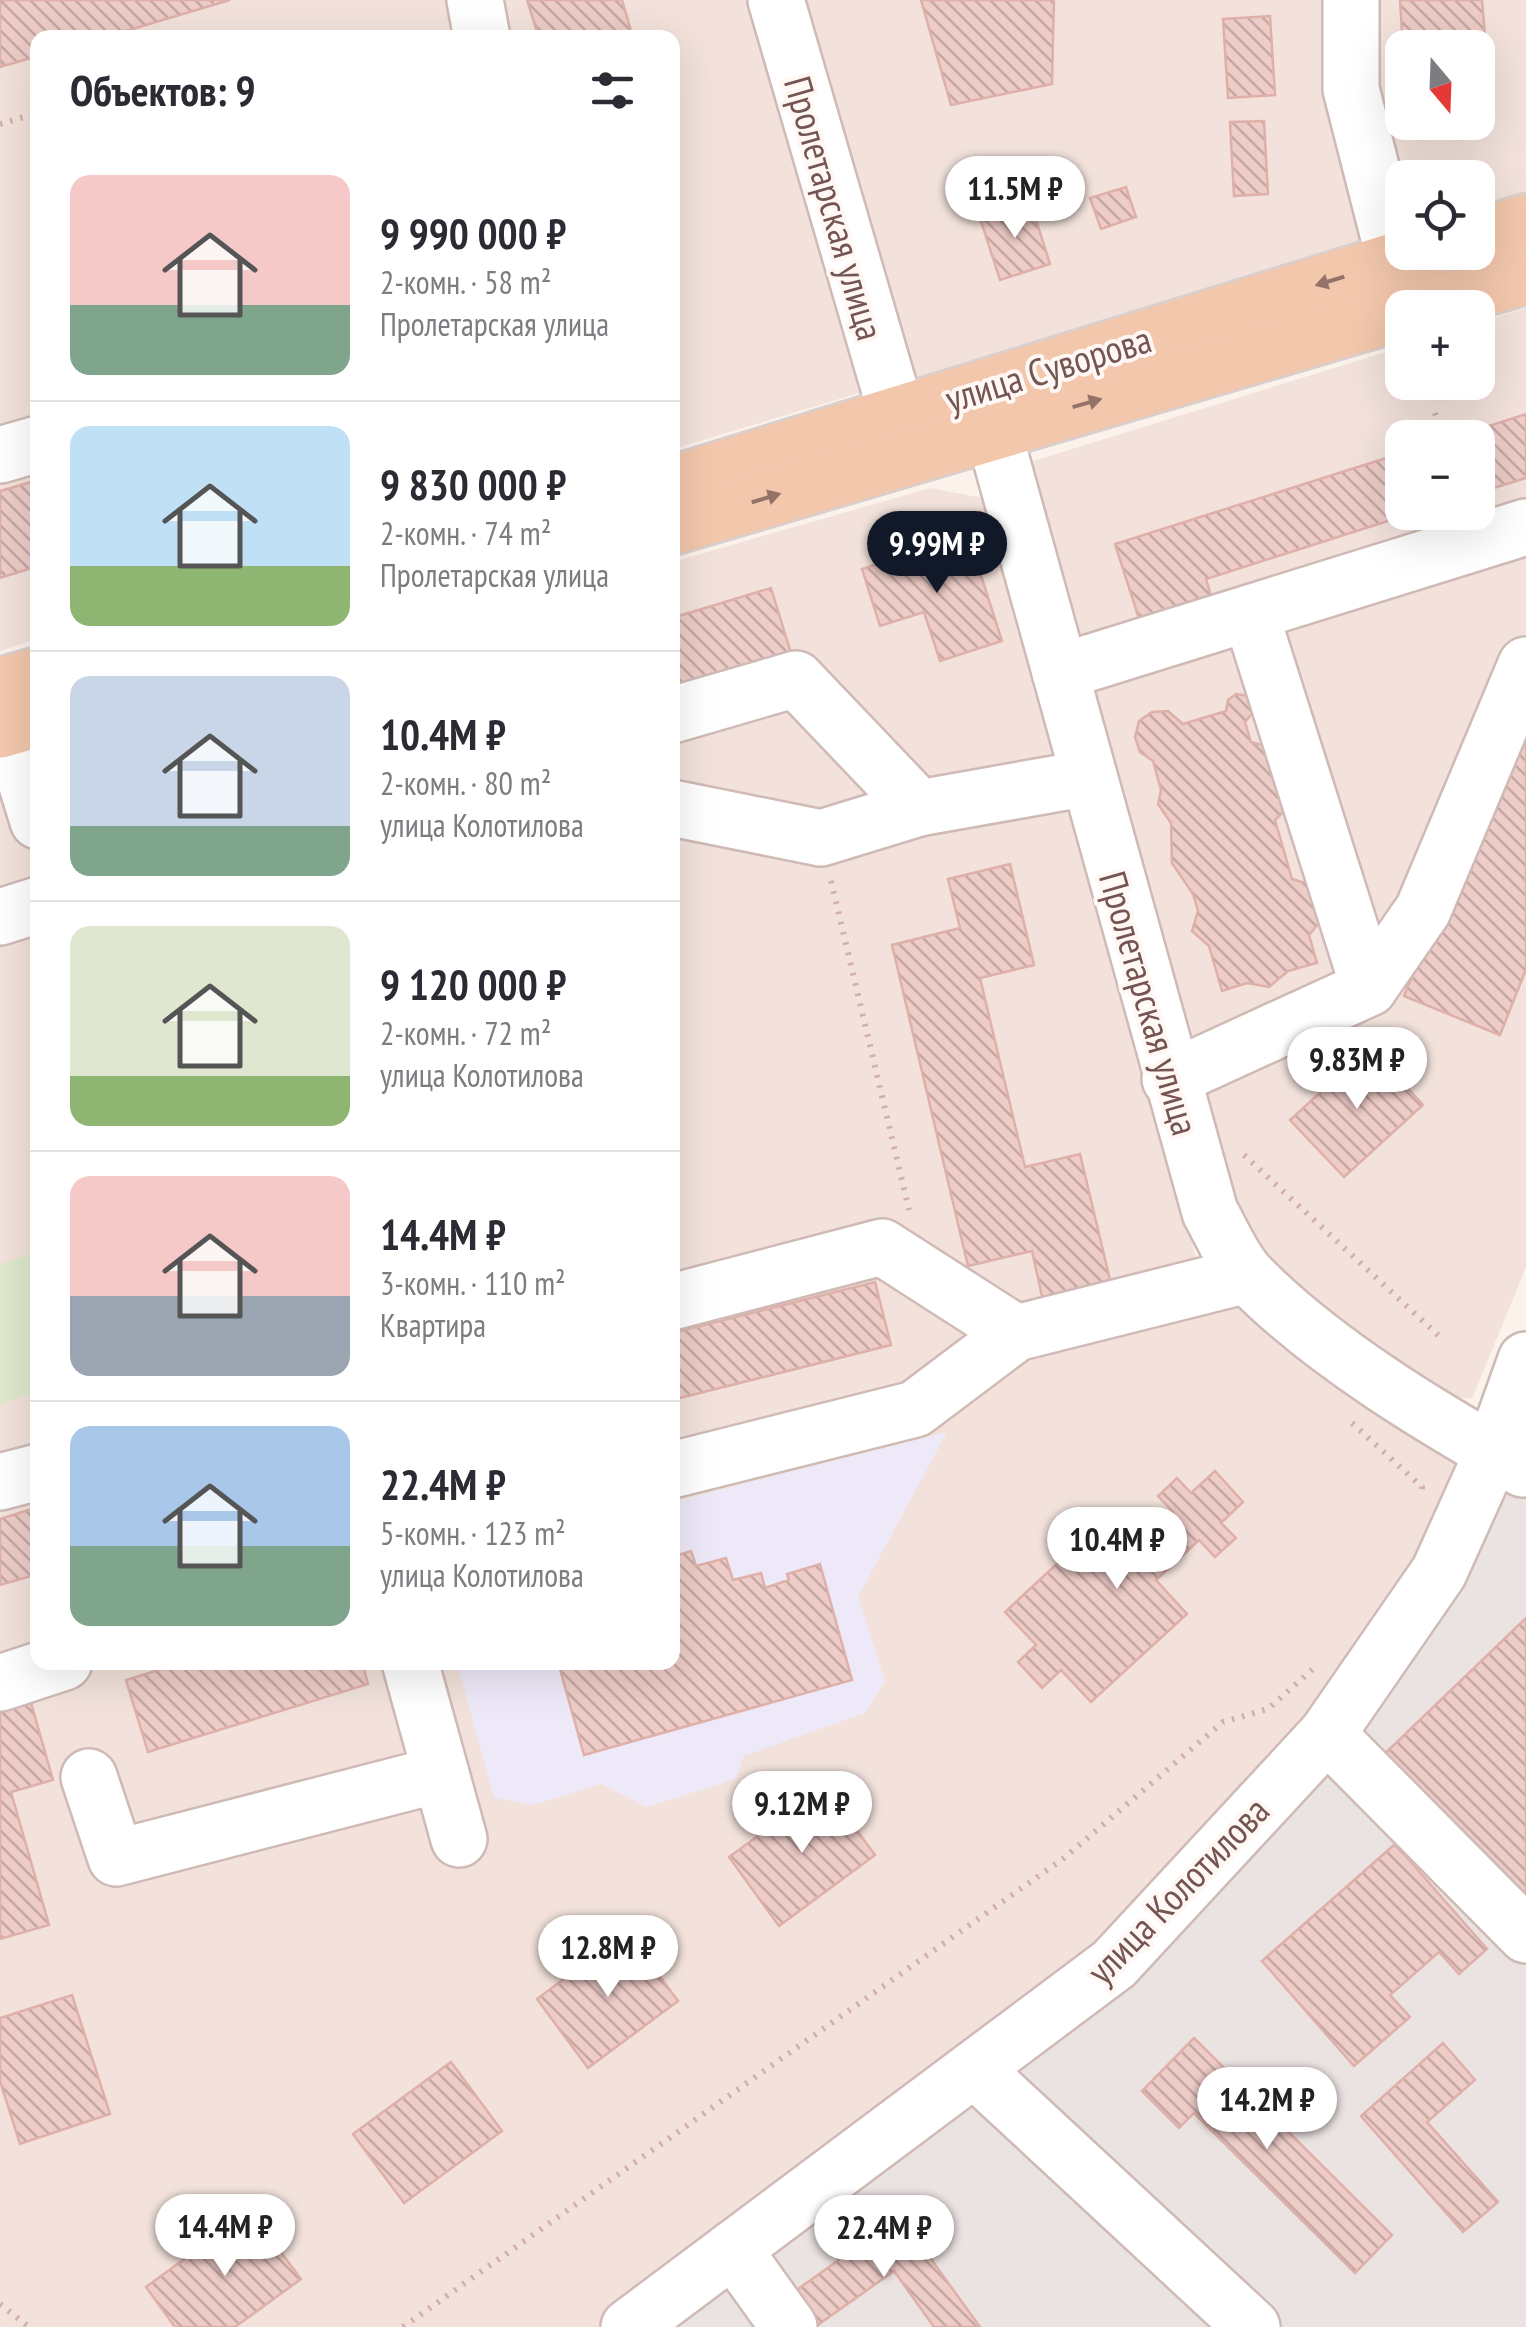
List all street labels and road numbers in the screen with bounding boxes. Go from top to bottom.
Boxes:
street label: Пролетарская улица [774,71,896,345]
street label: улица Суворова [939,313,1157,423]
street label: Пролетарская улица [1089,866,1211,1140]
street label: улица Колотилова [1075,1786,1279,1994]

